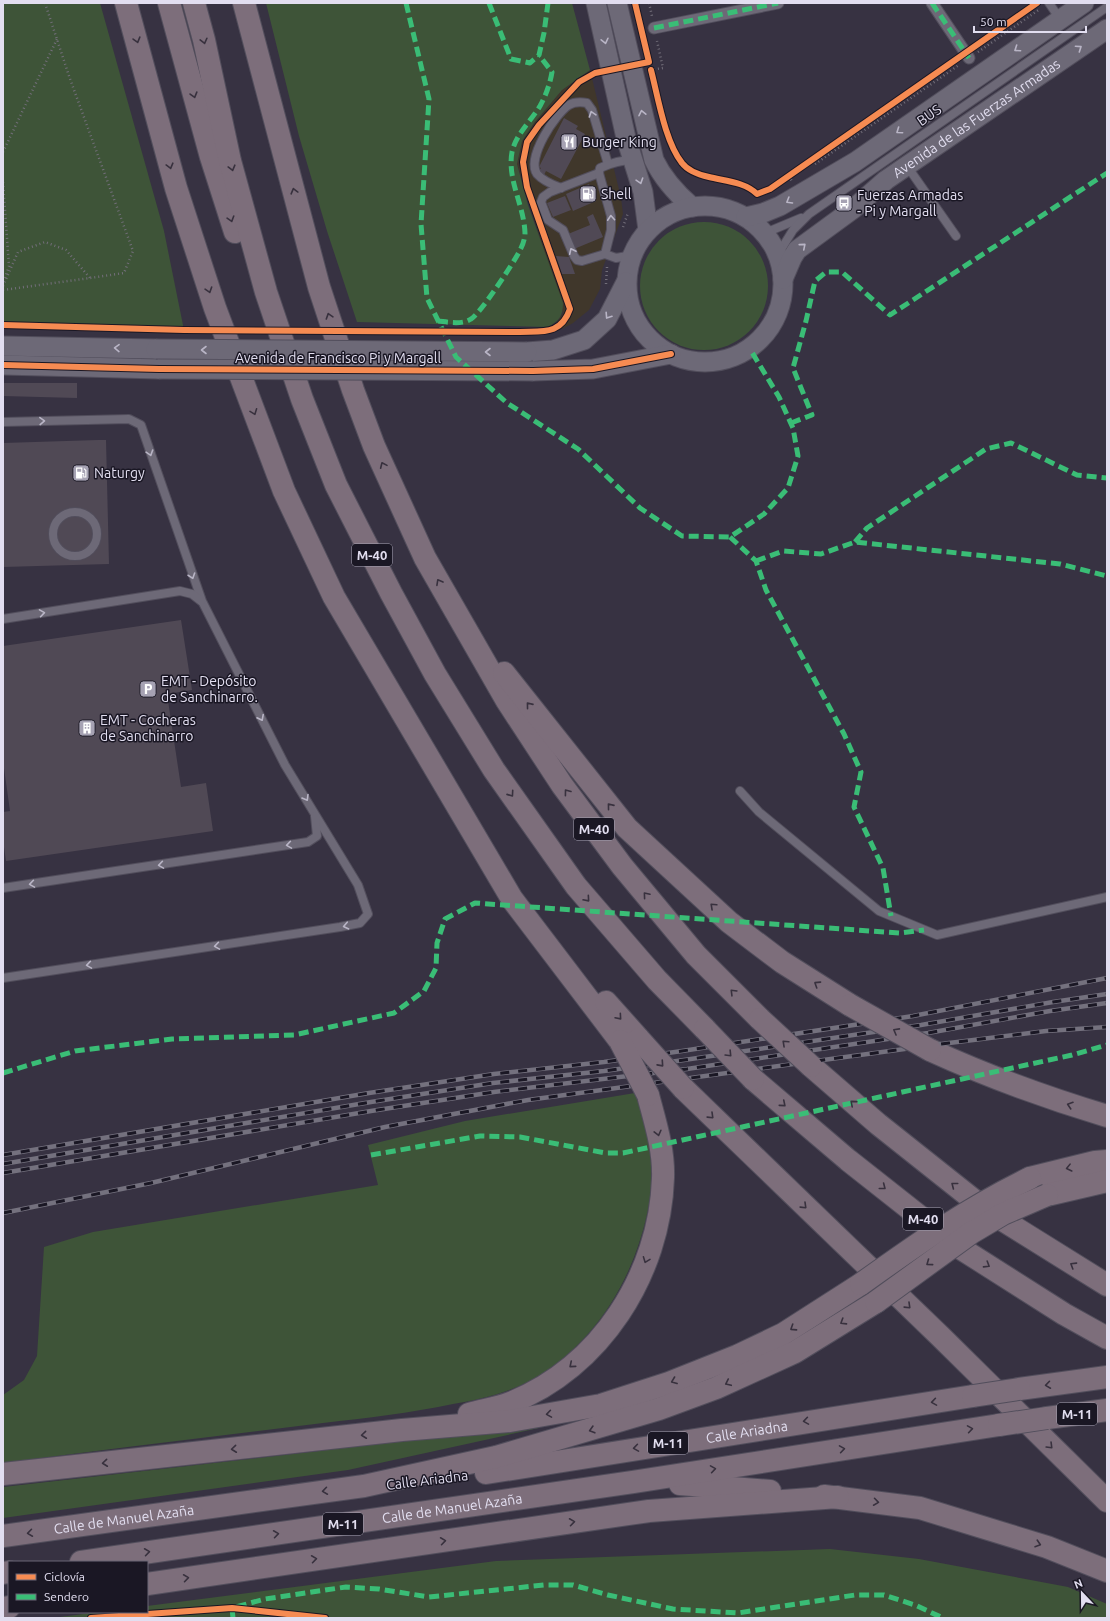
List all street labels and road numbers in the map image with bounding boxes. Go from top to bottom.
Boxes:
street label: Avenida de las Fuerzas Armadas [890,55,1063,181]
street label: BUS [914,101,944,129]
street label: Avenida de Francisco Pi y Margall [235,350,441,366]
road number: M-40 [352,544,392,566]
road number: M-40 [574,818,614,840]
road number: M-40 [903,1208,943,1230]
road number: M-11 [1057,1403,1097,1425]
street label: Calle Ariadna [705,1417,789,1446]
road number: M-11 [648,1432,688,1454]
street label: Calle Ariadna [385,1467,469,1493]
street label: Calle de Manuel Azaña [381,1490,523,1526]
street label: Calle de Manuel Azaña [53,1502,195,1537]
road number: M-11 [323,1513,363,1535]

